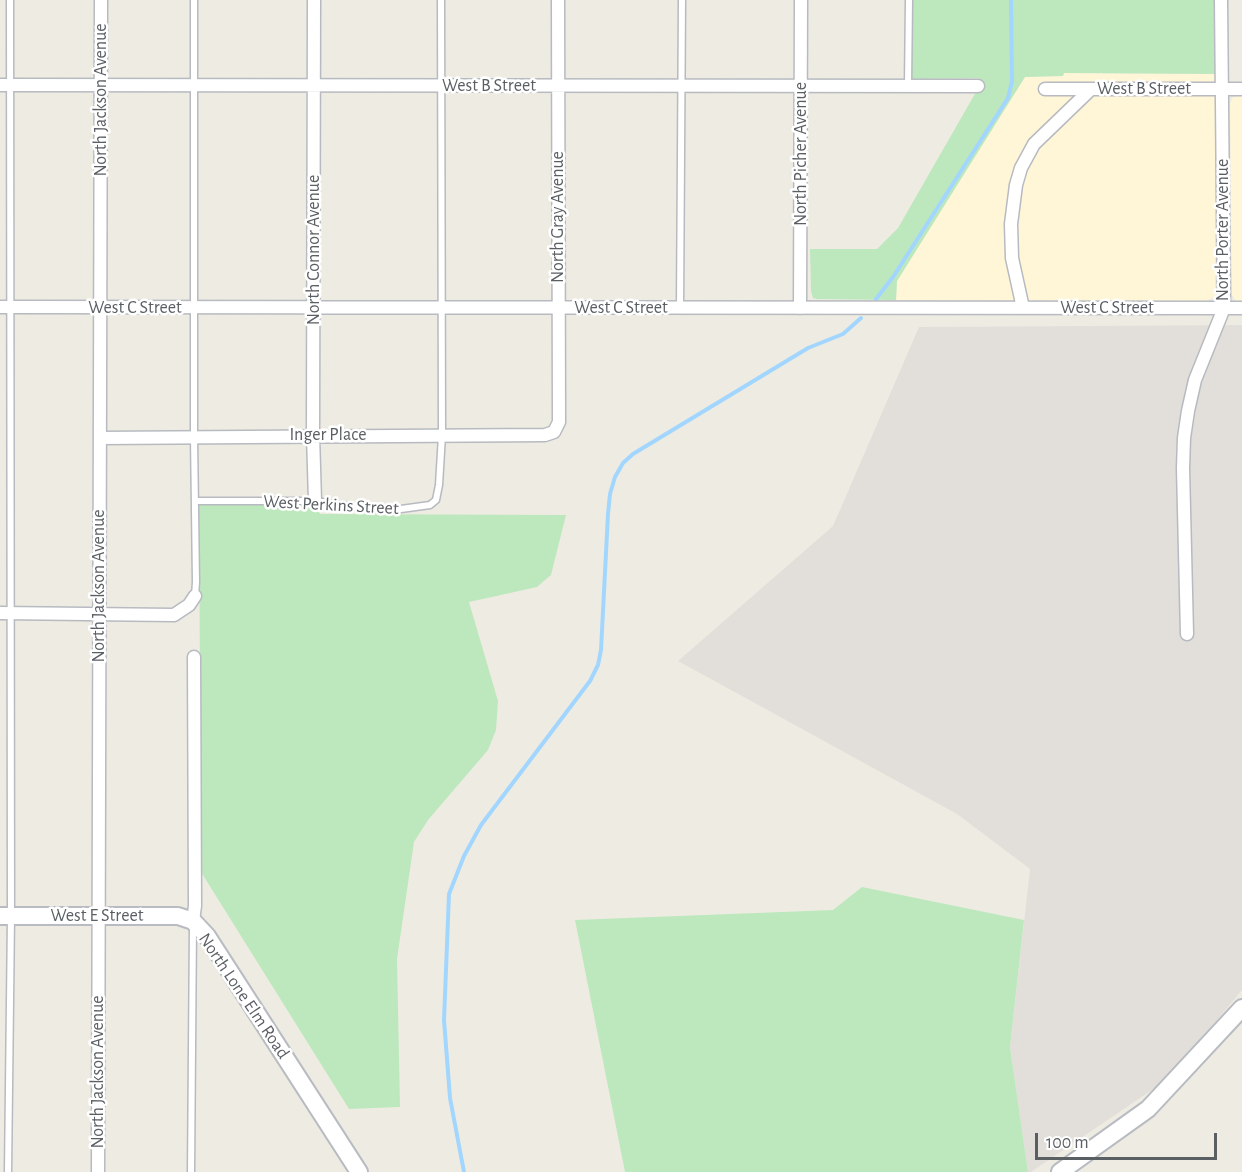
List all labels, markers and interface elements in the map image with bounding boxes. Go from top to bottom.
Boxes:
street label: North Jackson Avenue [90,23,112,177]
street label: West B Street [442,75,536,97]
street label: West B Street [1097,78,1191,100]
street label: North Picher Avenue [790,82,812,226]
street label: North Gray Avenue [547,151,569,283]
street label: North Porter Avenue [1212,159,1234,301]
street label: North Connor Avenue [303,175,325,325]
street label: West C Street [88,297,182,319]
street label: West C Street [574,297,668,319]
street label: West C Street [1060,297,1154,319]
street label: Inger Place [289,424,367,446]
street label: West Perkins Street [263,491,399,519]
street label: North Jackson Avenue [88,509,110,663]
street label: West E Street [51,905,143,927]
street label: North Lone Elm Road [194,929,294,1063]
street label: North Jackson Avenue [87,995,109,1149]
scale bar [1038,1121,1220,1159]
text: 100 m [1046,1134,1089,1152]

